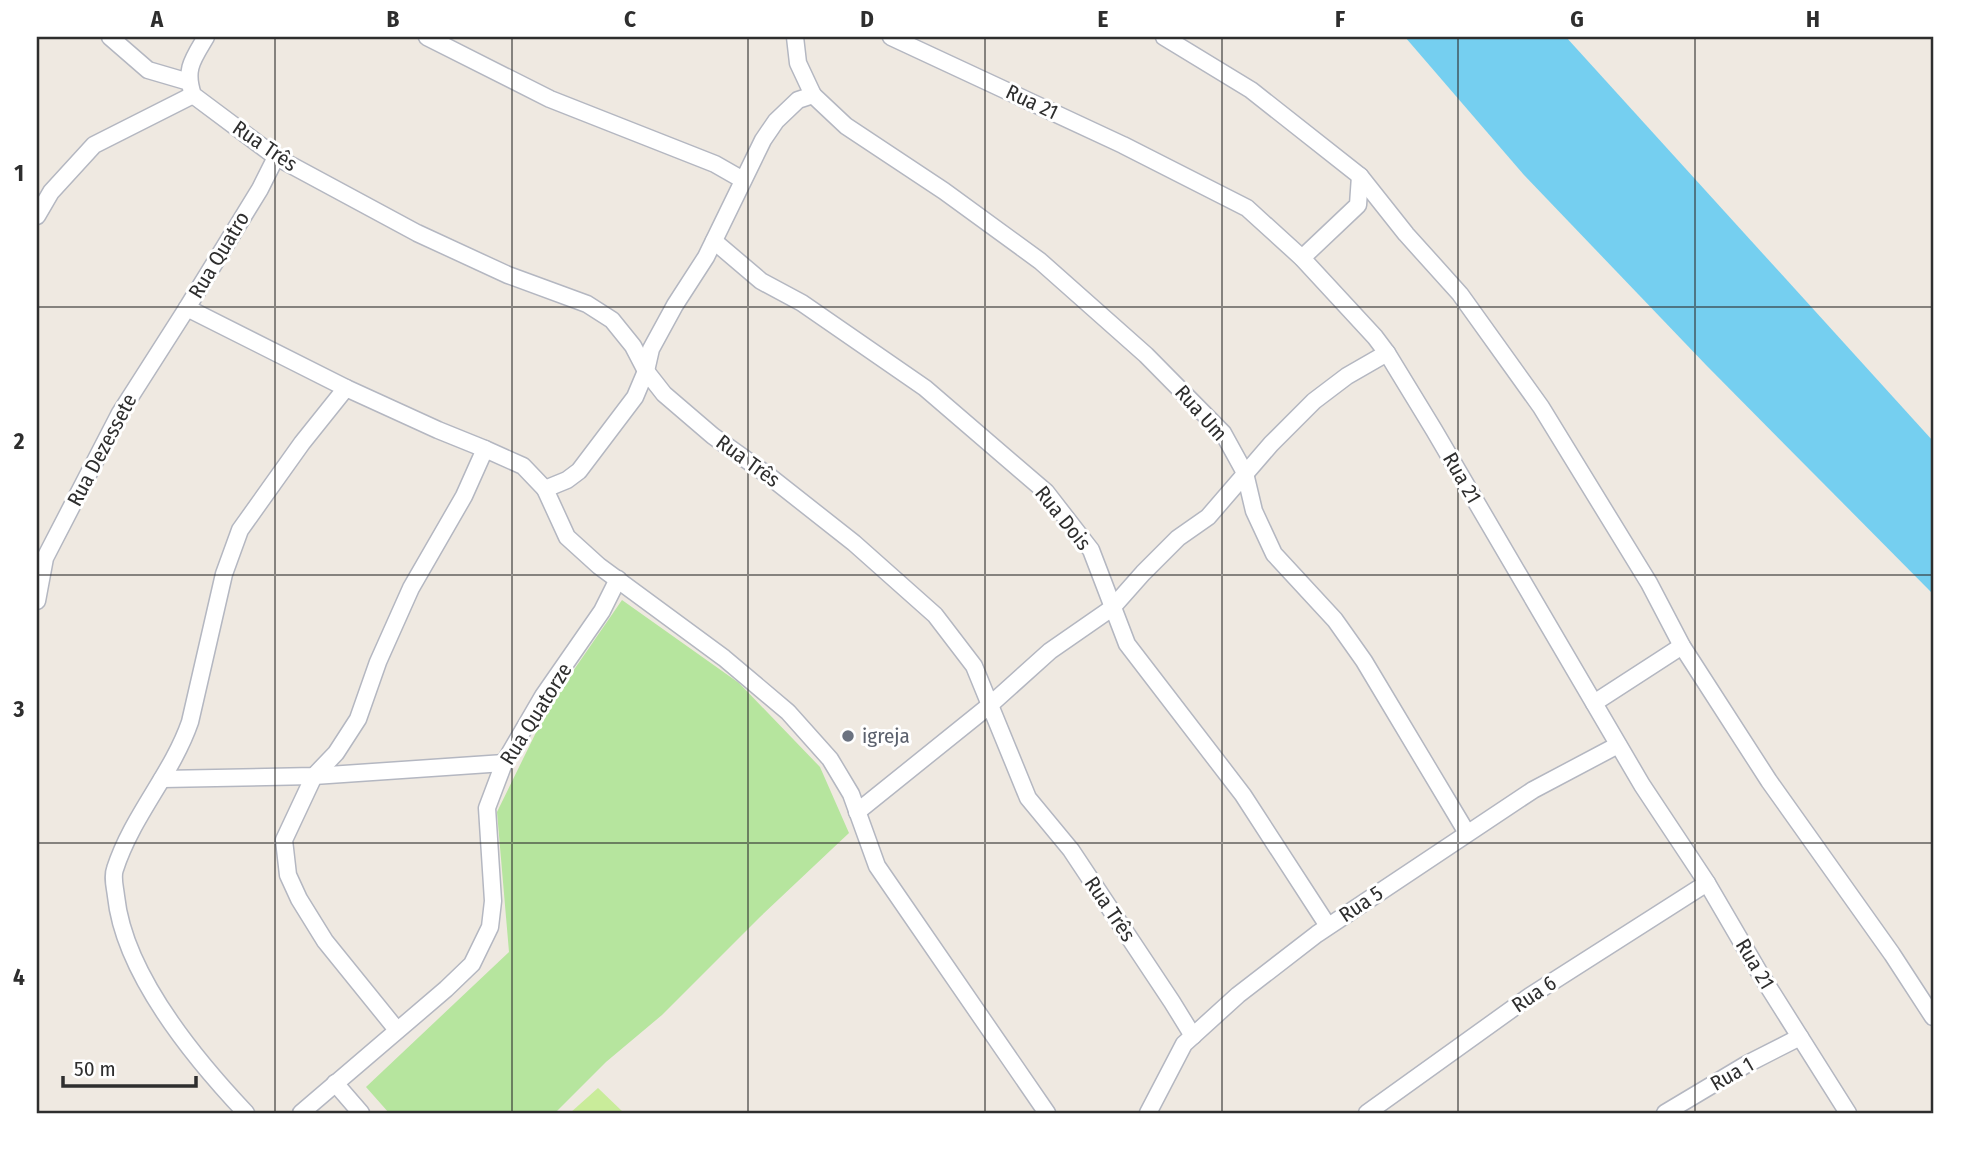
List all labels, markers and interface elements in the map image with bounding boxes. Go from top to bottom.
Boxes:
text: A [150,5,164,33]
text: B [387,5,400,33]
text: C [624,5,636,33]
text: D [860,5,874,33]
text: E [1098,5,1109,33]
text: F [1335,5,1345,33]
text: G [1570,5,1584,33]
text: H [1806,5,1820,33]
street label: Rua 21 [1002,79,1062,125]
street label: Rua Três [228,115,302,177]
text: 1 [14,159,24,187]
street label: Rua Quatro [183,207,255,303]
street label: Rua Um [1169,380,1233,446]
street label: Rua Dezessete [61,389,143,511]
text: 2 [13,427,25,455]
street label: Rua Três [711,429,785,493]
street label: Rua 21 [1437,448,1487,508]
street label: Rua Dois [1029,481,1097,555]
street label: Rua Quatorze [494,658,578,770]
text: 3 [13,695,25,723]
place label: igreja [862,723,910,749]
marker: igreja [840,728,856,744]
street label: Rua Três [1079,872,1141,946]
street label: Rua 5 [1334,880,1388,928]
street label: Rua 21 [1730,934,1780,994]
text: 4 [13,963,25,991]
street label: Rua 6 [1507,970,1561,1018]
scale bar [63,1045,196,1089]
street label: Rua 1 [1706,1051,1758,1097]
text: 50 m [74,1056,116,1082]

